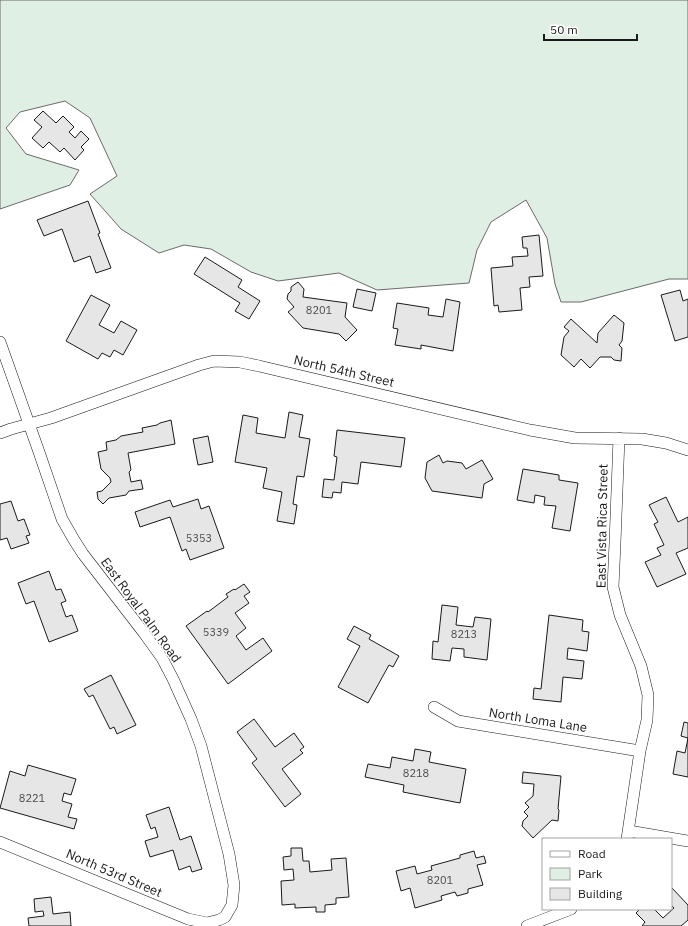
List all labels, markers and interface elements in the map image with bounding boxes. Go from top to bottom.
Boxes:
scale bar [544,16,637,42]
text: 50 m [550,22,578,37]
house number: 8201 [306,303,333,317]
street label: North 54th Street [292,351,396,391]
street label: East Vista Rica Street [592,464,612,588]
house number: 5353 [186,531,212,545]
street label: East Royal Palm Road [97,554,185,666]
house number: 5339 [203,625,229,639]
house number: 8213 [451,627,477,641]
street label: North Loma Lane [488,704,588,736]
house number: 8218 [403,766,429,780]
house number: 8221 [19,791,46,805]
legend [542,838,672,910]
street label: North 53rd Street [63,845,165,901]
text: Road [578,846,606,861]
text: Park [578,866,603,881]
house number: 8201 [427,873,454,887]
text: Building [578,886,623,901]

